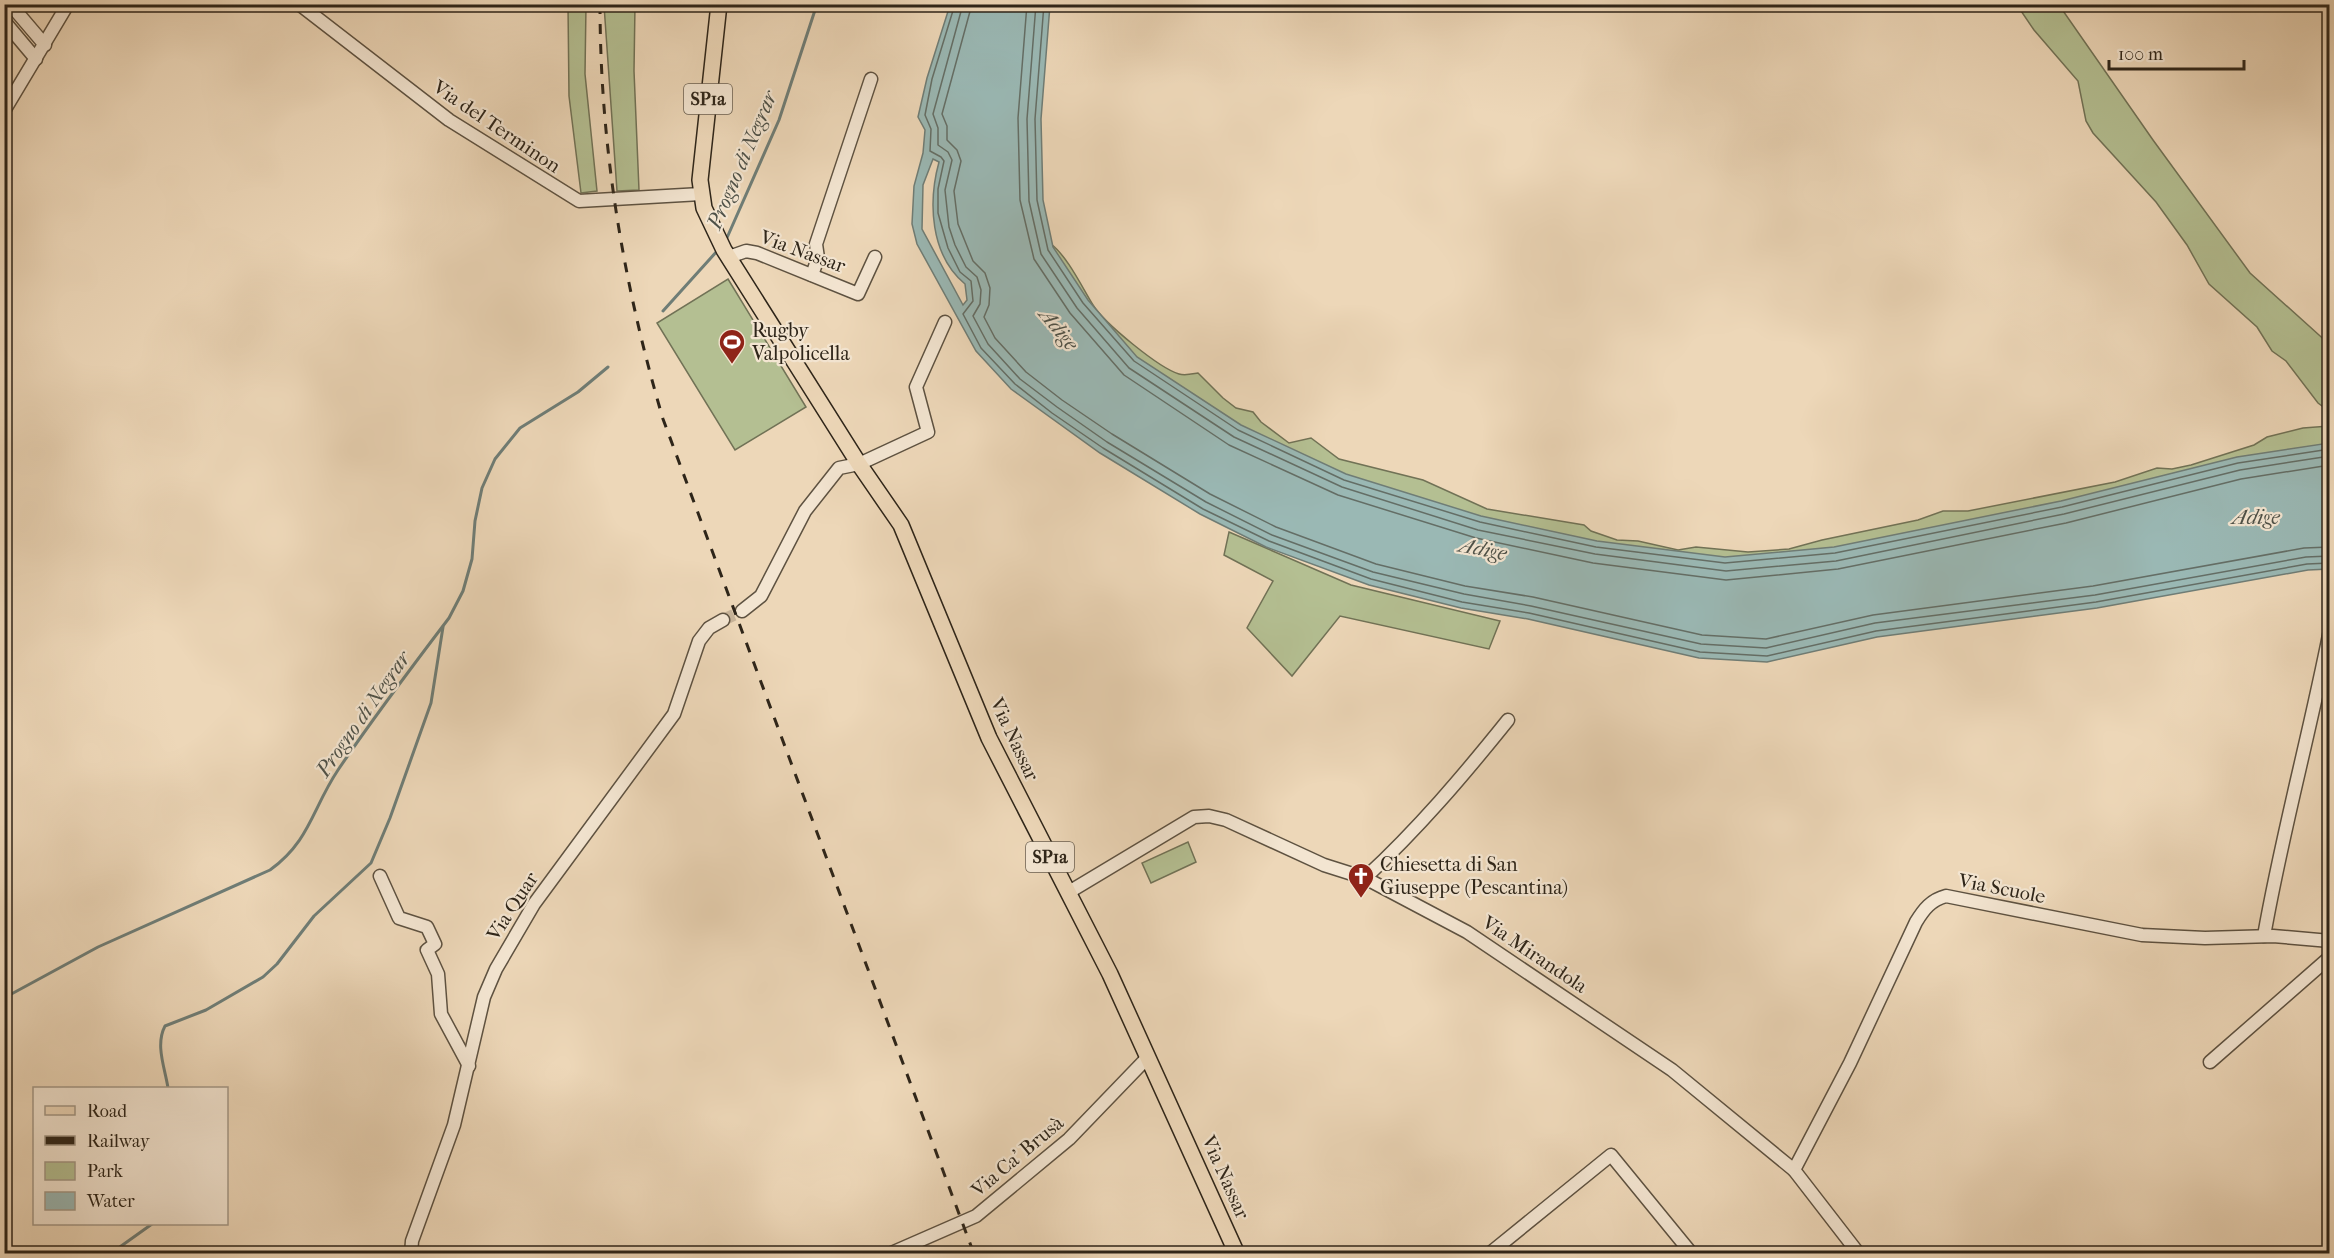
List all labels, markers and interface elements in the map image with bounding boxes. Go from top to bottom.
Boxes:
scale bar [2109,33,2244,71]
text: 100 m [2118,44,2163,65]
street label: Via del Terminon [428,75,565,178]
road number: SP1a [684,84,732,114]
water label: Progno di Negrar [702,86,783,234]
street label: Via Nassar [756,225,849,278]
water label: Adige [1033,301,1084,355]
place label: Rugby Valpolicella [751,319,850,365]
sports icon: Rugby Valpolicella [717,327,747,365]
water label: Adige [2229,505,2280,529]
water label: Adige [1454,532,1509,565]
water label: Progno di Negrar [310,645,416,782]
street label: Via Nassar [985,693,1044,785]
road number: SP1a [1026,842,1074,872]
place label: Chiesetta di San Giuseppe (Pescantina) [1380,853,1568,899]
church icon: Chiesetta di San Giuseppe (Pescantina) [1346,861,1376,899]
street label: Via Quar [481,867,543,946]
street label: Via Scuole [1956,869,2047,908]
street label: Via Mirandola [1477,910,1592,998]
legend [33,1087,228,1225]
text: Road [87,1101,127,1122]
street label: Via Ca' Brusà [966,1111,1069,1202]
text: Railway [87,1131,151,1152]
street label: Via Nassar [1197,1131,1254,1223]
text: Park [87,1161,124,1182]
text: Water [86,1191,135,1212]

